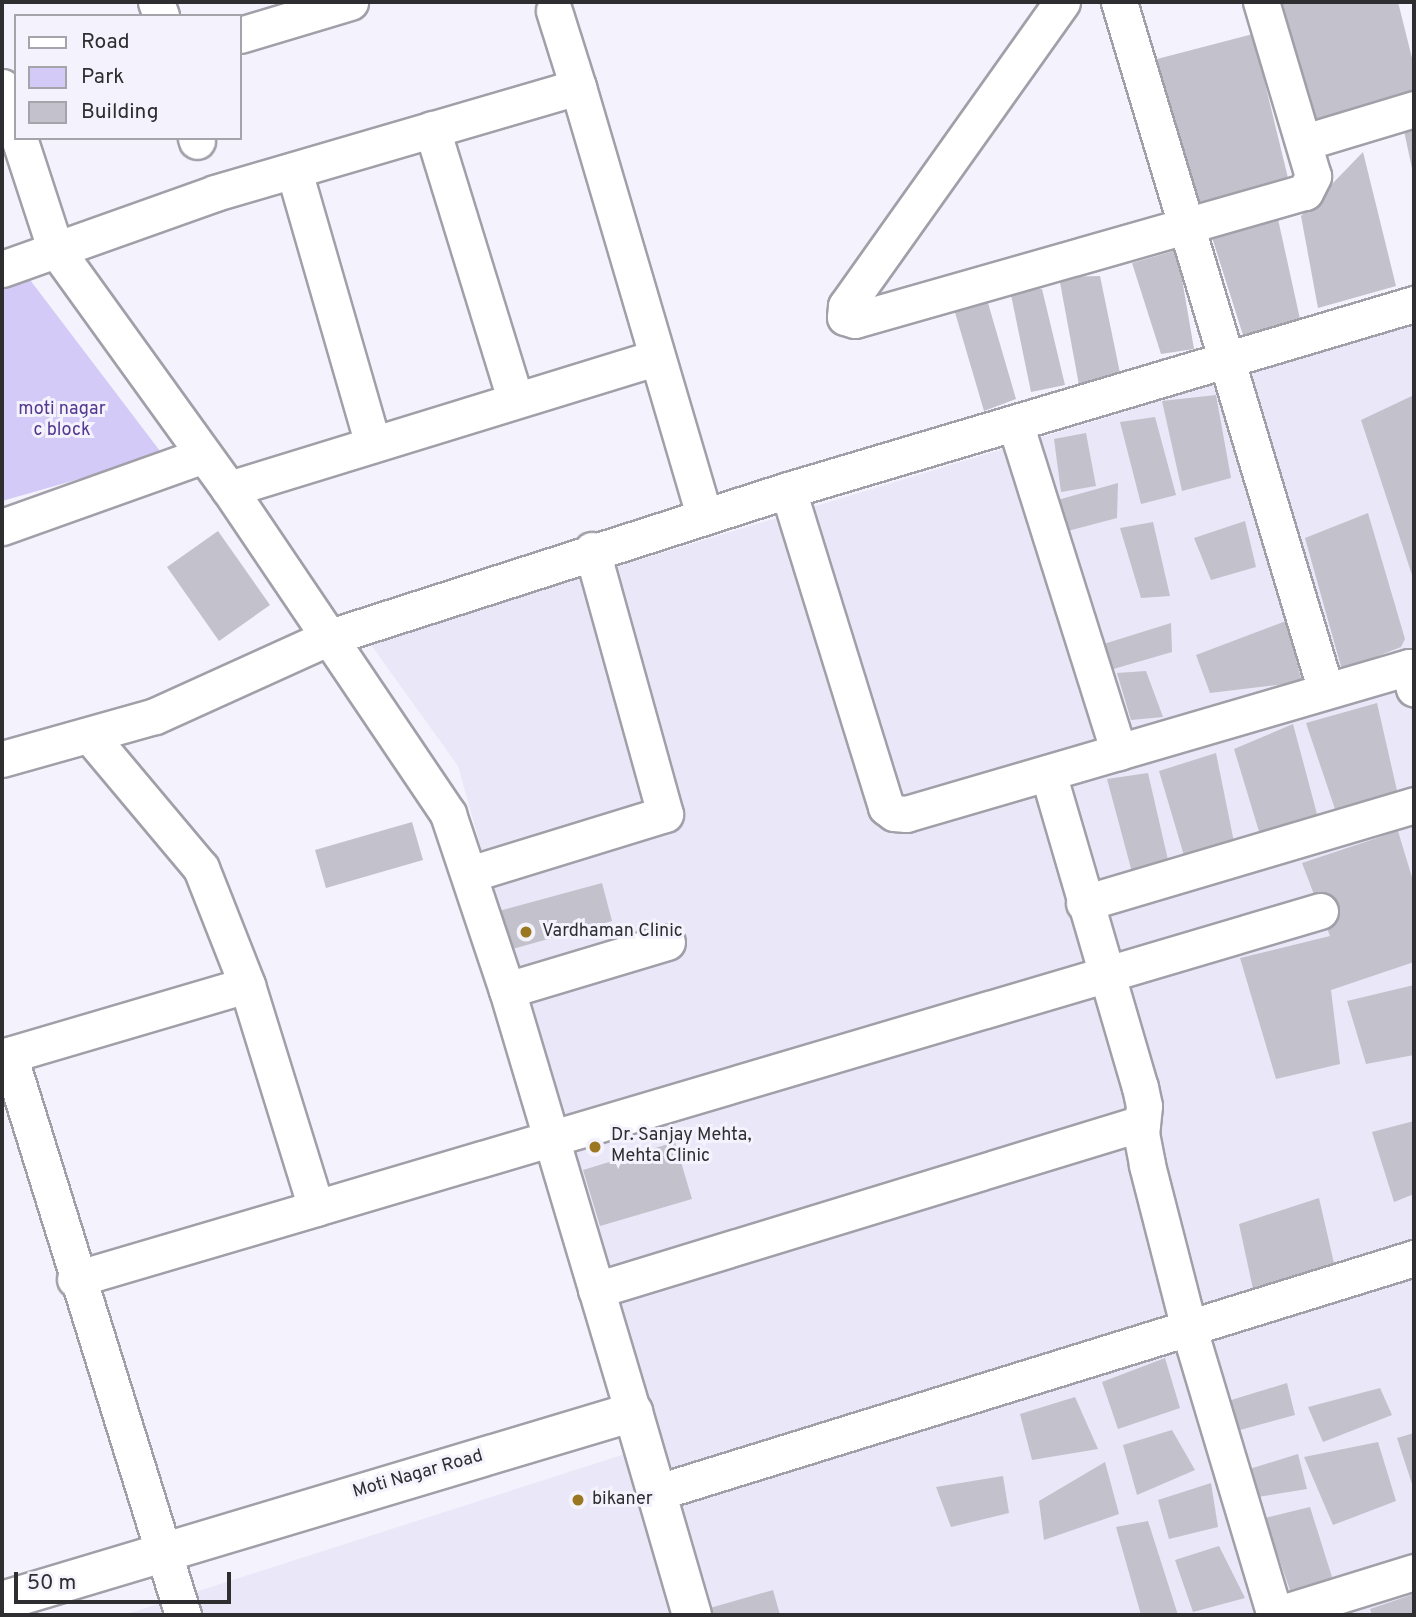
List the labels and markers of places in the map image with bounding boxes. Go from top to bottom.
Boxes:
place label: Vardhaman Clinic [542,921,683,943]
marker: Vardhaman Clinic [516,922,536,942]
place label: Dr. Sanjay Mehta, Mehta Clinic [611,1126,752,1168]
marker: Dr. Sanjay Mehta, Mehta Clinic [585,1137,605,1157]
place label: bikaner [592,1489,653,1511]
marker: bikaner [570,1492,586,1508]

